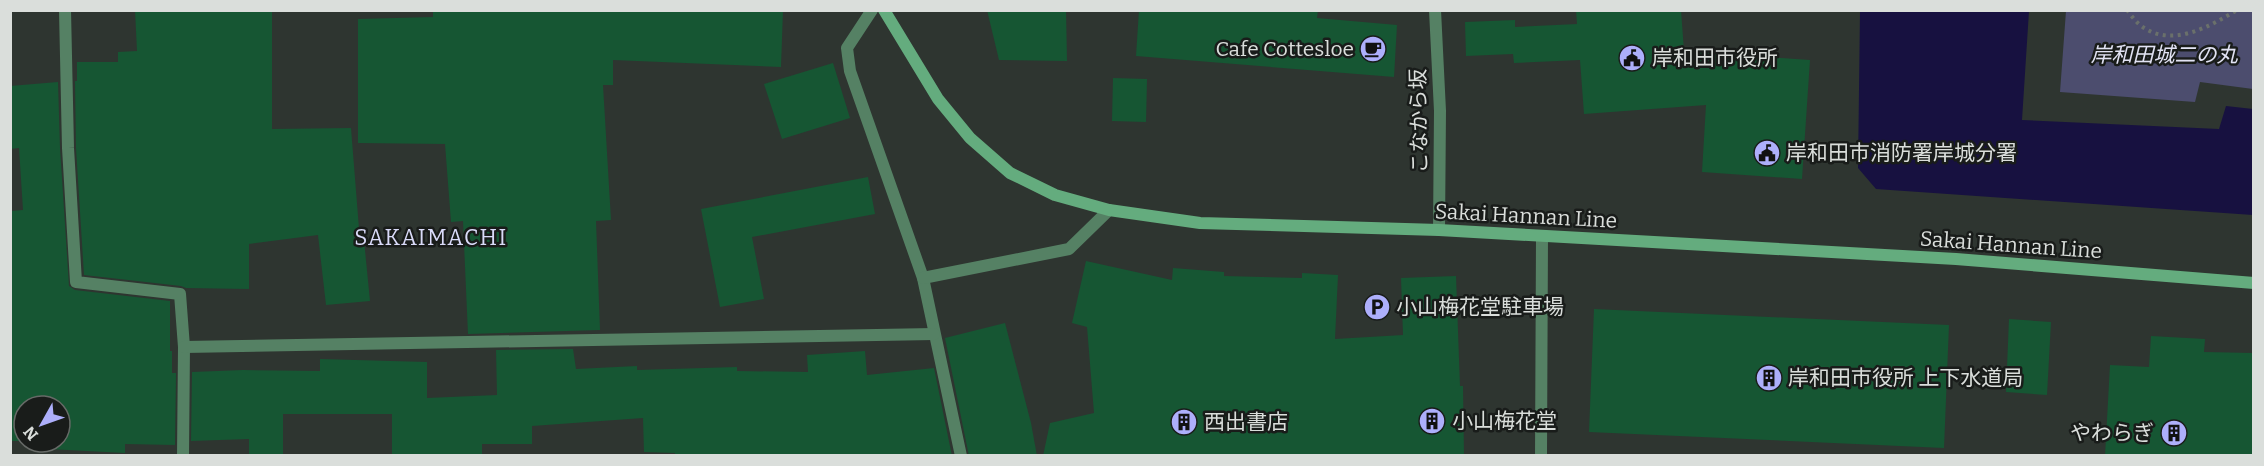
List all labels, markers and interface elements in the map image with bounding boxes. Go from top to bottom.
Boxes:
cafe icon: Cafe Cottesloe [1358,34,1388,64]
place label: Cafe Cottesloe [1216,36,1354,62]
park label: 岸和田城二の丸 [2091,42,2238,68]
public building icon: 岸和田市役所 [1617,43,1647,73]
place label: 岸和田市役所 [1652,45,1778,71]
street label: こなから坂 [1405,68,1433,174]
public building icon: 岸和田市消防署岸城分署 [1752,138,1782,168]
place label: 岸和田市消防署岸城分署 [1786,140,2017,166]
street label: Sakai Hannan Line [1434,198,1618,234]
district label: SAKAIMACHI [354,224,508,251]
street label: Sakai Hannan Line [1919,226,2103,264]
parking icon: 小山梅花堂駐車場 [1362,292,1392,322]
place label: 小山梅花堂駐車場 [1396,294,1564,320]
building icon: 岸和田市役所 上下水道局 [1754,363,1784,393]
place label: 岸和田市役所 上下水道局 [1788,365,2023,391]
north arrow [12,394,72,454]
building icon: 小山梅花堂 [1417,406,1447,436]
building icon: 西出書店 [1169,407,1199,437]
place label: 小山梅花堂 [1452,408,1557,434]
place label: 西出書店 [1204,409,1288,435]
building icon: やわらぎ [2159,418,2189,448]
place label: やわらぎ [2070,420,2154,446]
text: N [20,422,42,444]

